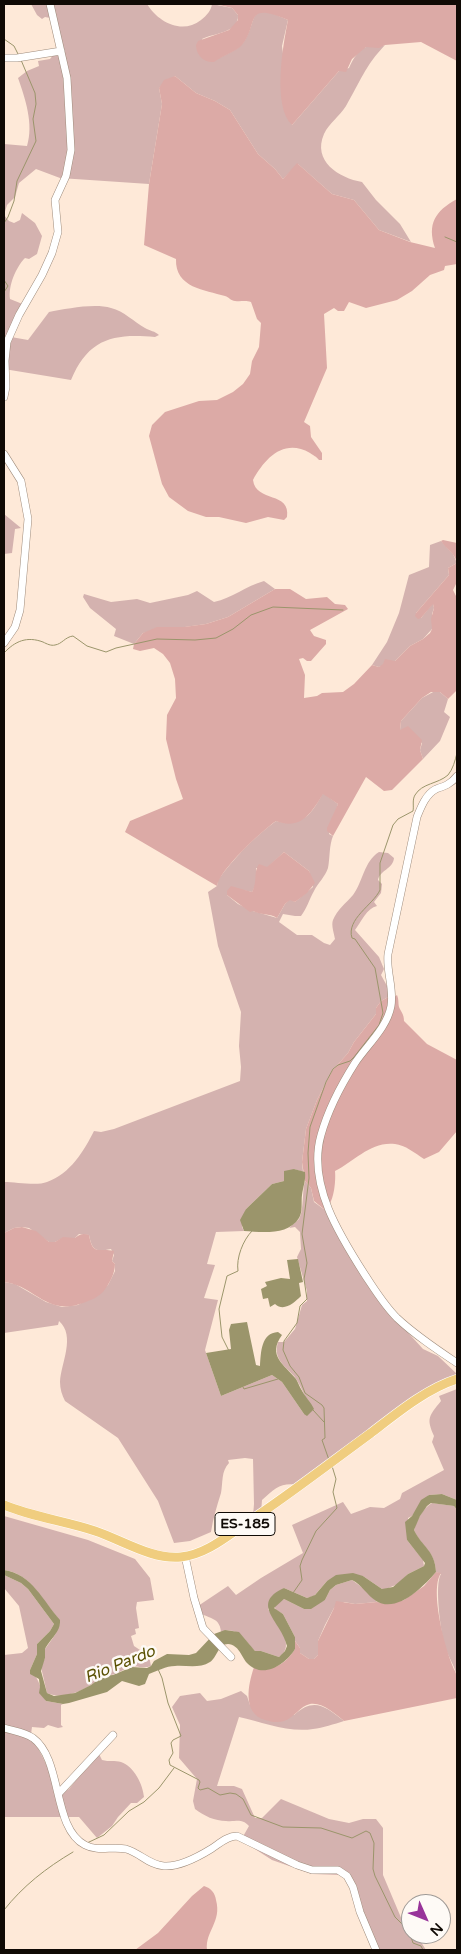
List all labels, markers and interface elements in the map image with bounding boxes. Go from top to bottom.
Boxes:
road number: ES-185 [215,1512,275,1536]
water label: Rio Pardo [82,1642,158,1688]
north arrow [401,1894,451,1944]
text: N [426,1919,446,1939]

